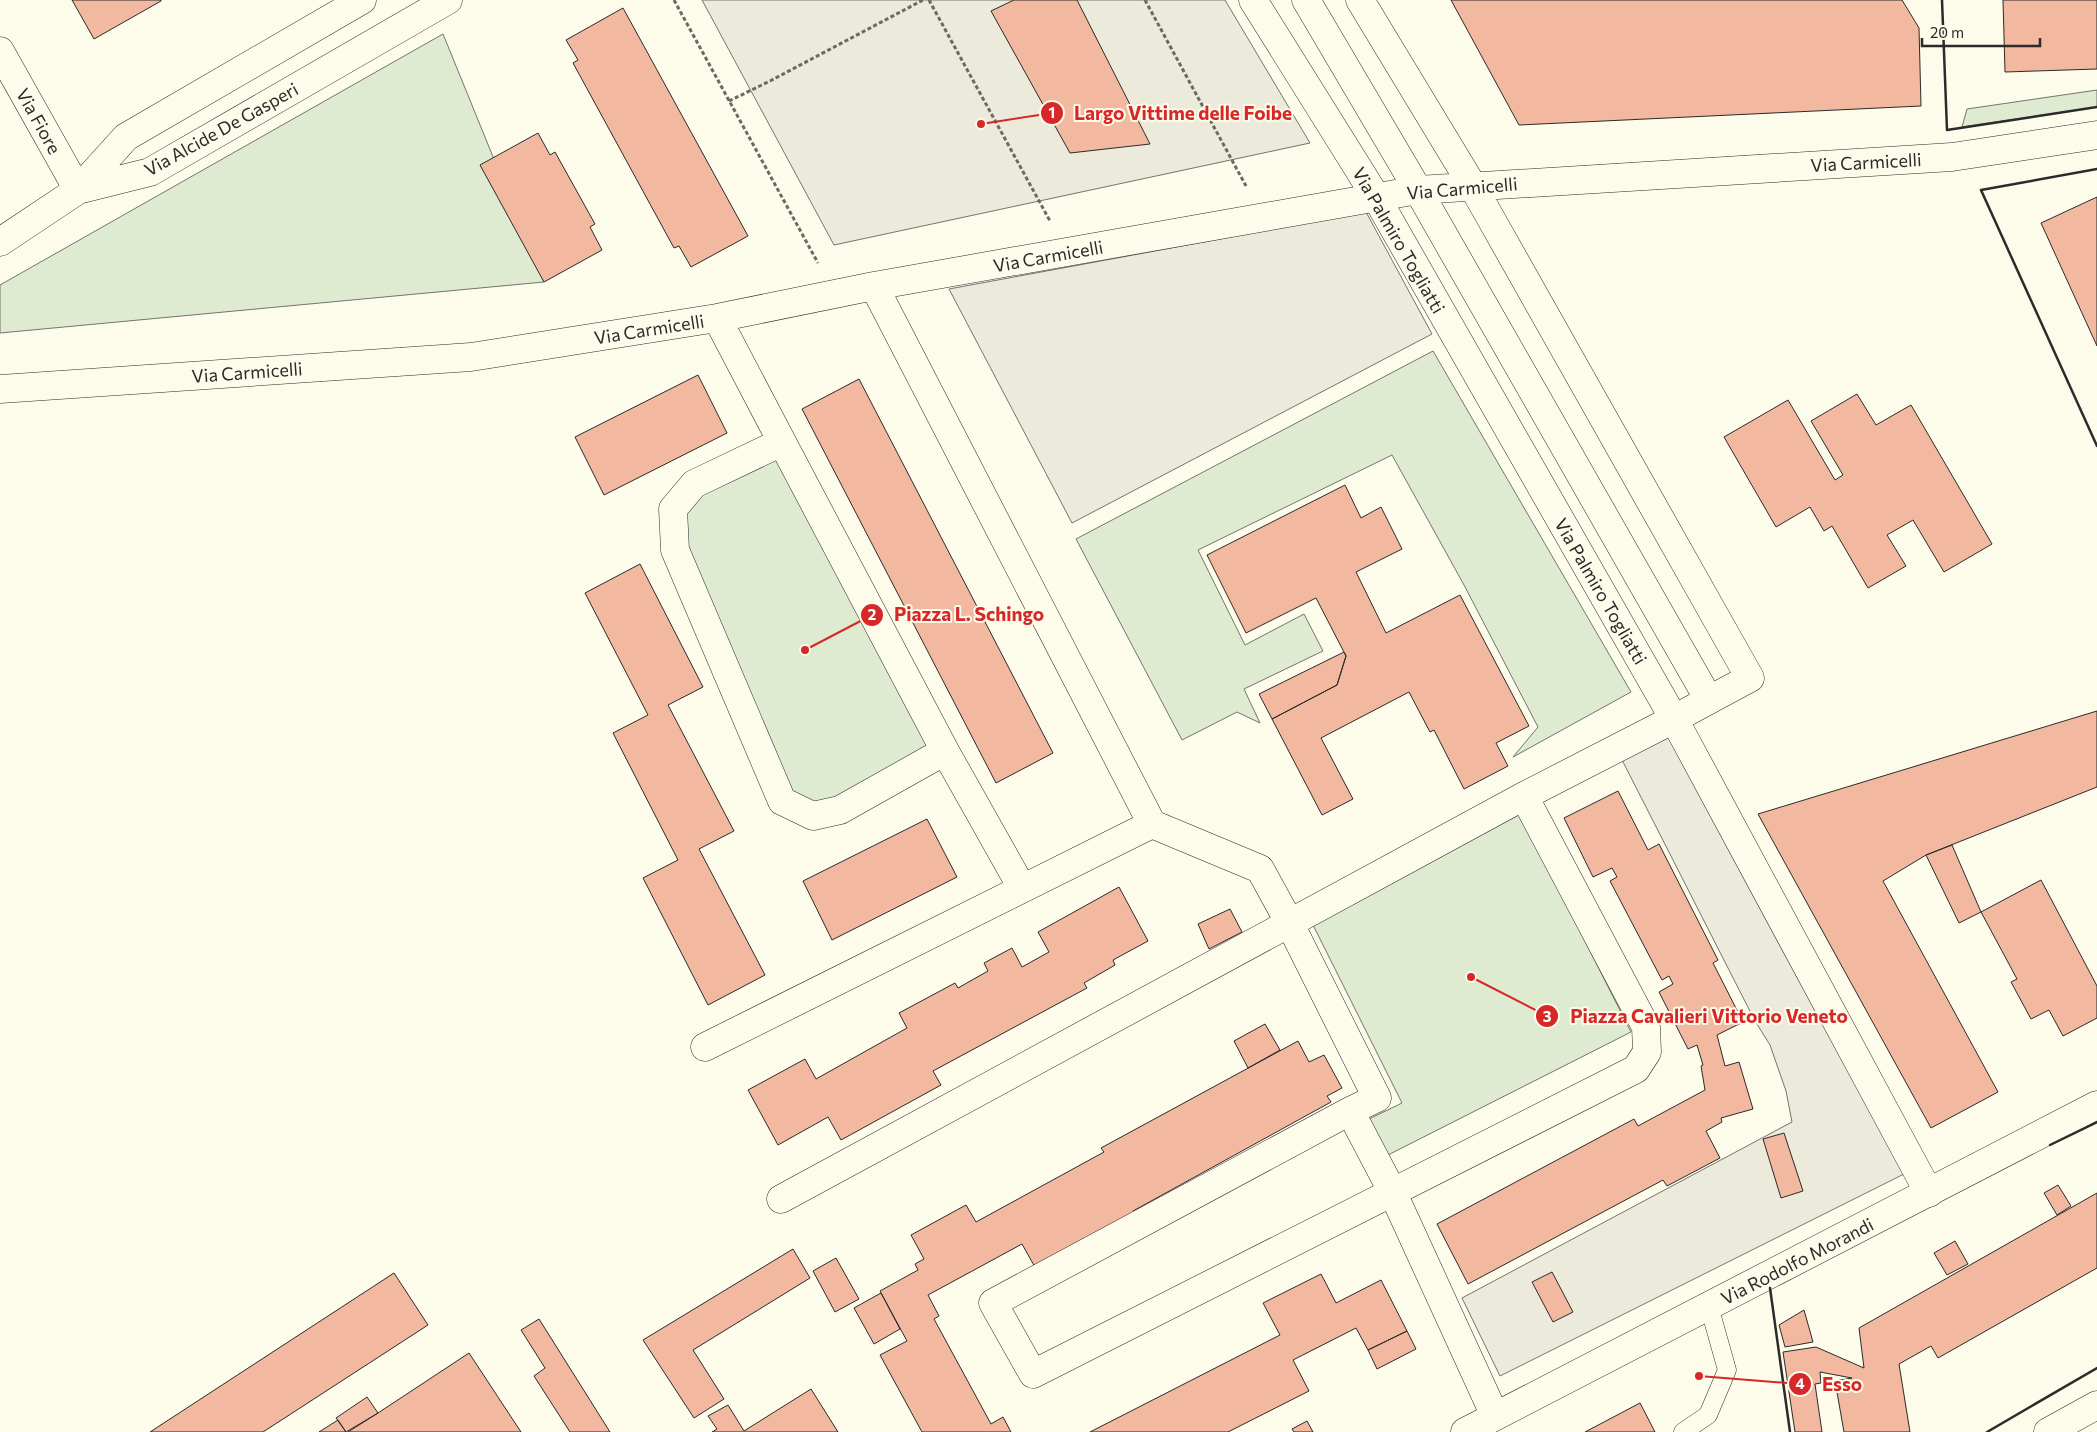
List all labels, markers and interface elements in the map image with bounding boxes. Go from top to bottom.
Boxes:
scale bar [1922,15,2040,47]
text: 20 m [1930,23,1964,41]
street label: Via Alcide De Gasperi [140,78,302,180]
street label: Via Fiore [12,84,66,158]
callout: Largo Vittime delle Foibe [1039,96,1302,130]
text: Largo Vittime delle Foibe [1074,101,1292,124]
text: 1 [1049,103,1055,121]
street label: Via Carmicelli [1810,148,1922,176]
street label: Via Palmiro Togliatti [1348,163,1450,317]
street label: Via Carmicelli [1406,172,1518,204]
street label: Via Carmicelli [991,236,1105,276]
street label: Via Carmicelli [592,309,706,349]
street label: Via Carmicelli [191,357,303,387]
street label: Via Palmiro Togliatti [1550,514,1652,668]
callout: Piazza L. Schingo [859,598,1054,632]
text: Piazza L. Schingo [894,602,1044,625]
text: 2 [868,605,876,623]
callout: Piazza Cavalieri Vittorio Veneto [1535,999,1857,1033]
text: Piazza Cavalieri Vittorio Veneto [1570,1004,1848,1027]
text: 3 [1543,1007,1552,1025]
street label: Via Rodolfo Morandi [1717,1213,1877,1309]
callout: Esso [1787,1367,1872,1401]
text: Esso [1822,1372,1862,1395]
text: 4 [1795,1374,1805,1392]

